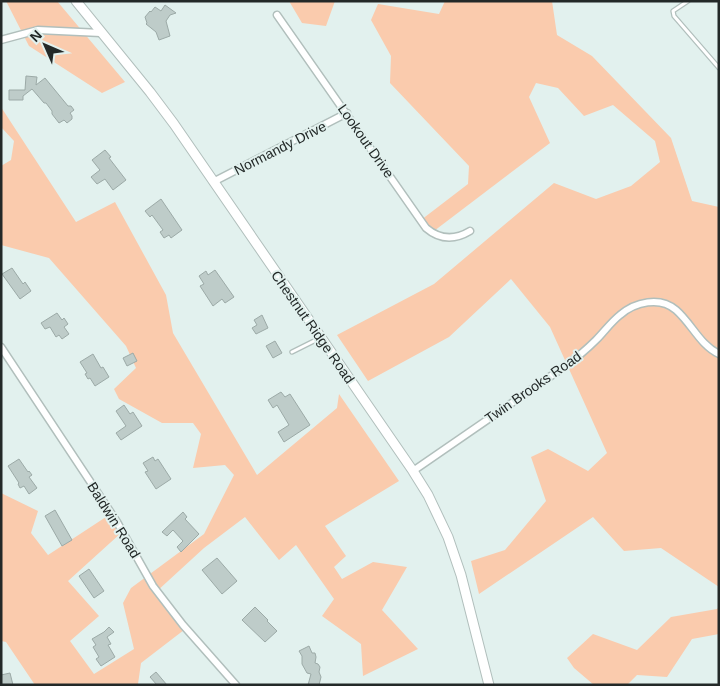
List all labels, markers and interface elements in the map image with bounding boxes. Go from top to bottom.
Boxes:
north arrow [20,20,70,70]
text: N [27,27,45,45]
street label: Lookout Drive [335,101,397,181]
street label: Normandy Drive [231,118,329,178]
street label: Chestnut Ridge Road [268,268,358,386]
street label: Twin Brooks Road [482,348,584,426]
street label: Baldwin Road [84,479,144,561]

